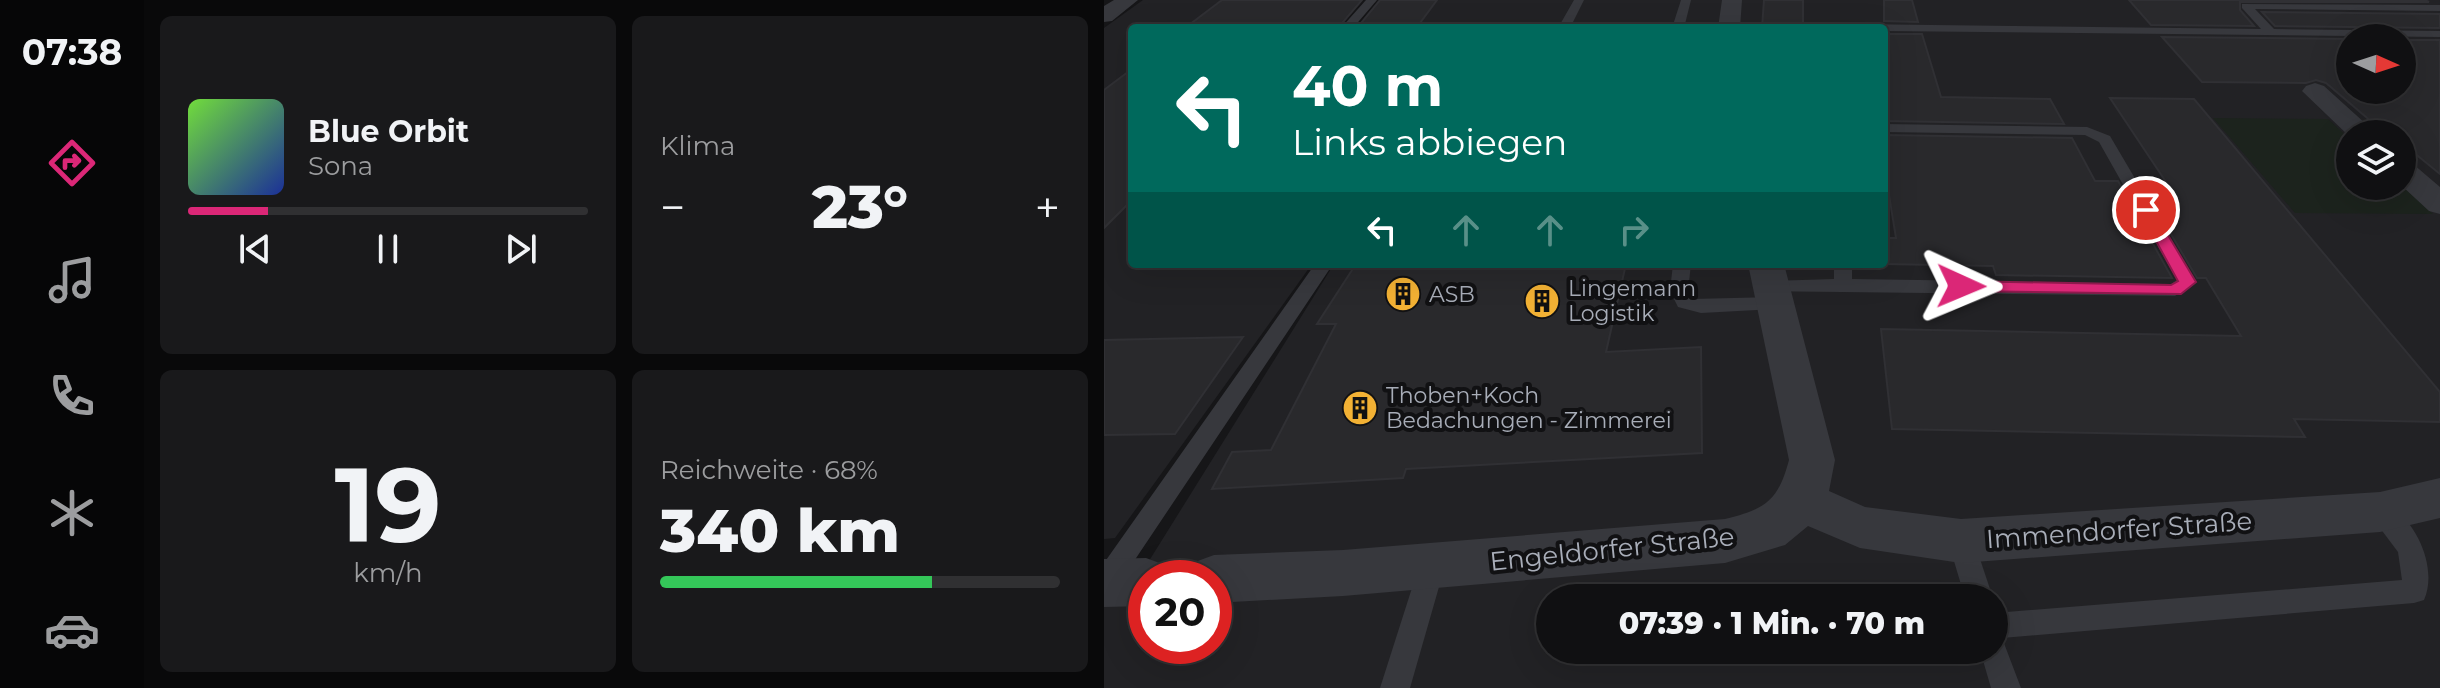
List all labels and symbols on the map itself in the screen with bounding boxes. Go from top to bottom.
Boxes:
north arrow [2336,24,2416,104]
pin [2112,176,2180,244]
position arrow [1919,244,2003,328]
building icon: ASB [1384,275,1422,313]
place label: Lingemann Logistik [1568,275,1696,327]
place label: ASB [1429,281,1475,308]
building icon: Lingemann Logistik [1523,282,1561,320]
place label: Thoben+Koch Bedachungen - Zimmerei [1386,382,1672,434]
building icon: Thoben+Koch Bedachungen - Zimmerei [1341,389,1379,427]
street label: Immendorfer Straße [1985,505,2253,555]
street label: Engeldorfer Straße [1488,520,1736,578]
speed limit sign: 20 [1128,560,1232,664]

